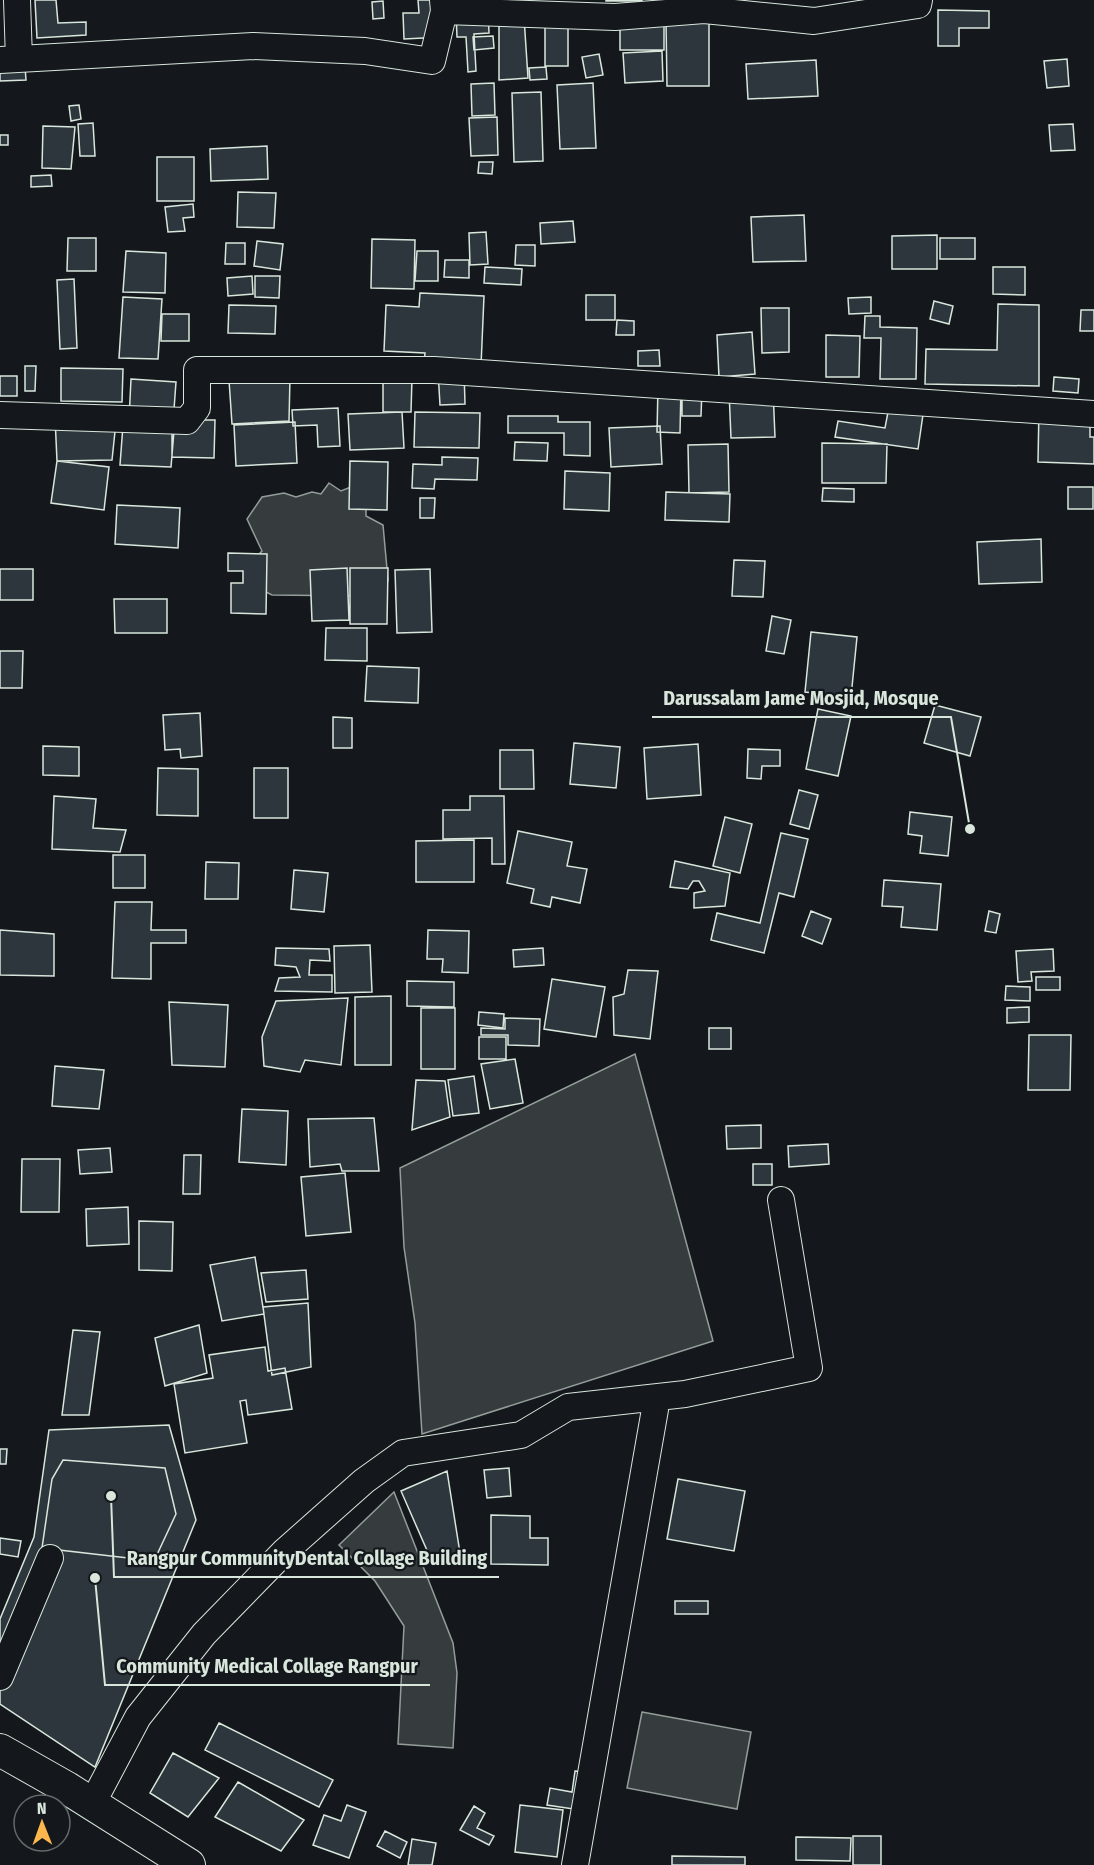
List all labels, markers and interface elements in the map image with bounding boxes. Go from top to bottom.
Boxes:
callout: Darussalam Jame Mosjid, Mosque [652,679,951,717]
text: Darussalam Jame Mosjid, Mosque [663,686,939,710]
callout: Rangpur CommunityDental Collage Building [114,1539,499,1577]
text: Rangpur CommunityDental Collage Building [127,1546,487,1570]
callout: Community Medical Collage Rangpur [105,1647,430,1685]
text: Community Medical Collage Rangpur [116,1654,418,1678]
north arrow [12,1793,72,1853]
text: N [37,1799,47,1818]

